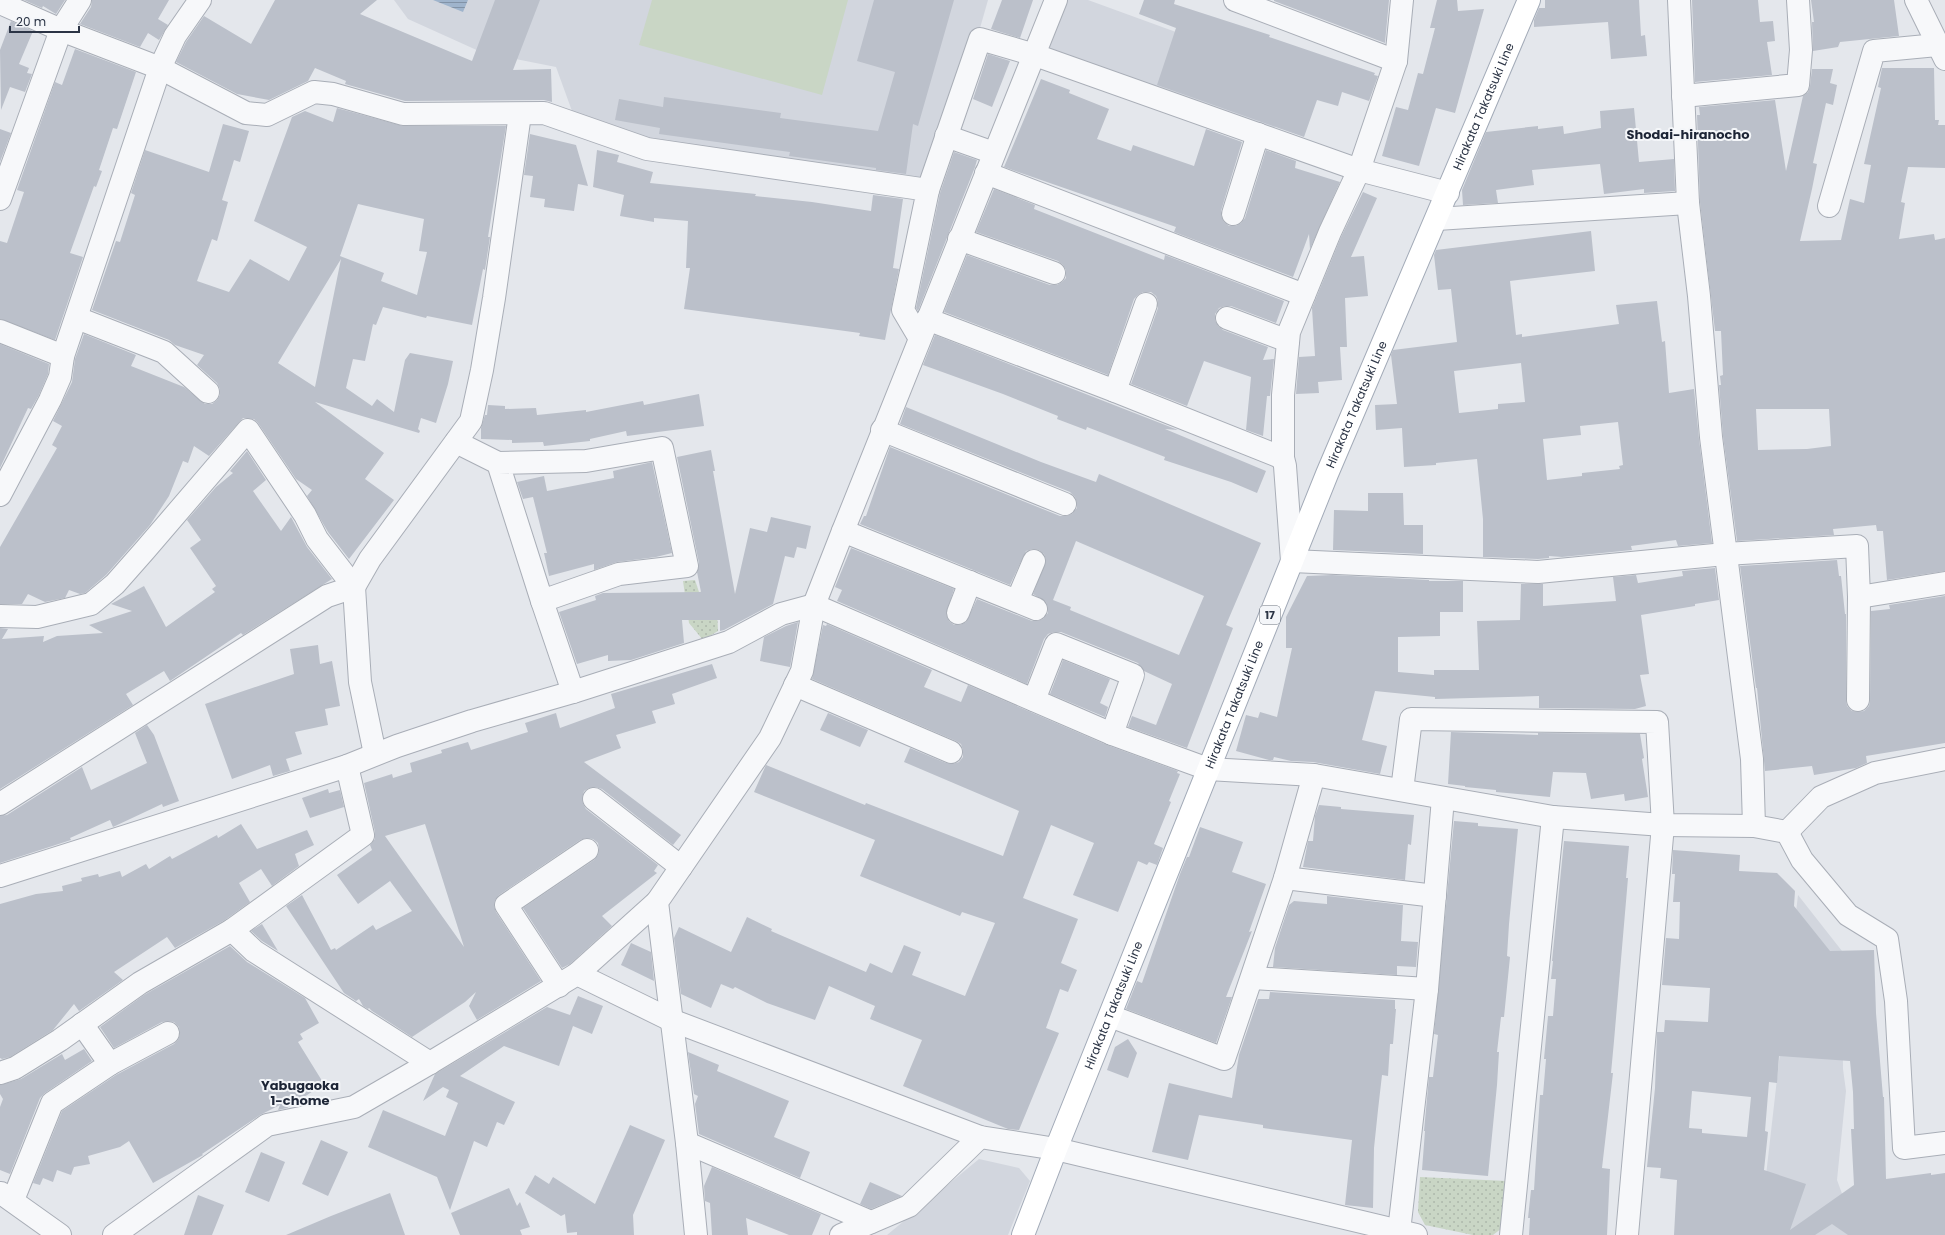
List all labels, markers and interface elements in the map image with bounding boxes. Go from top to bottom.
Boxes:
scale bar [10,8,79,34]
text: 20 m [16,13,46,30]
street label: Hirakata Takatsuki Line [1449,40,1518,173]
district label: Shodai-hiranocho [1626,125,1750,144]
street label: Hirakata Takatsuki Line [1322,338,1391,471]
road number: 17 [1260,606,1280,624]
street label: Hirakata Takatsuki Line [1201,638,1267,771]
street label: Hirakata Takatsuki Line [1080,938,1147,1072]
district label: Yabugaoka 1-chome [261,1076,339,1110]

